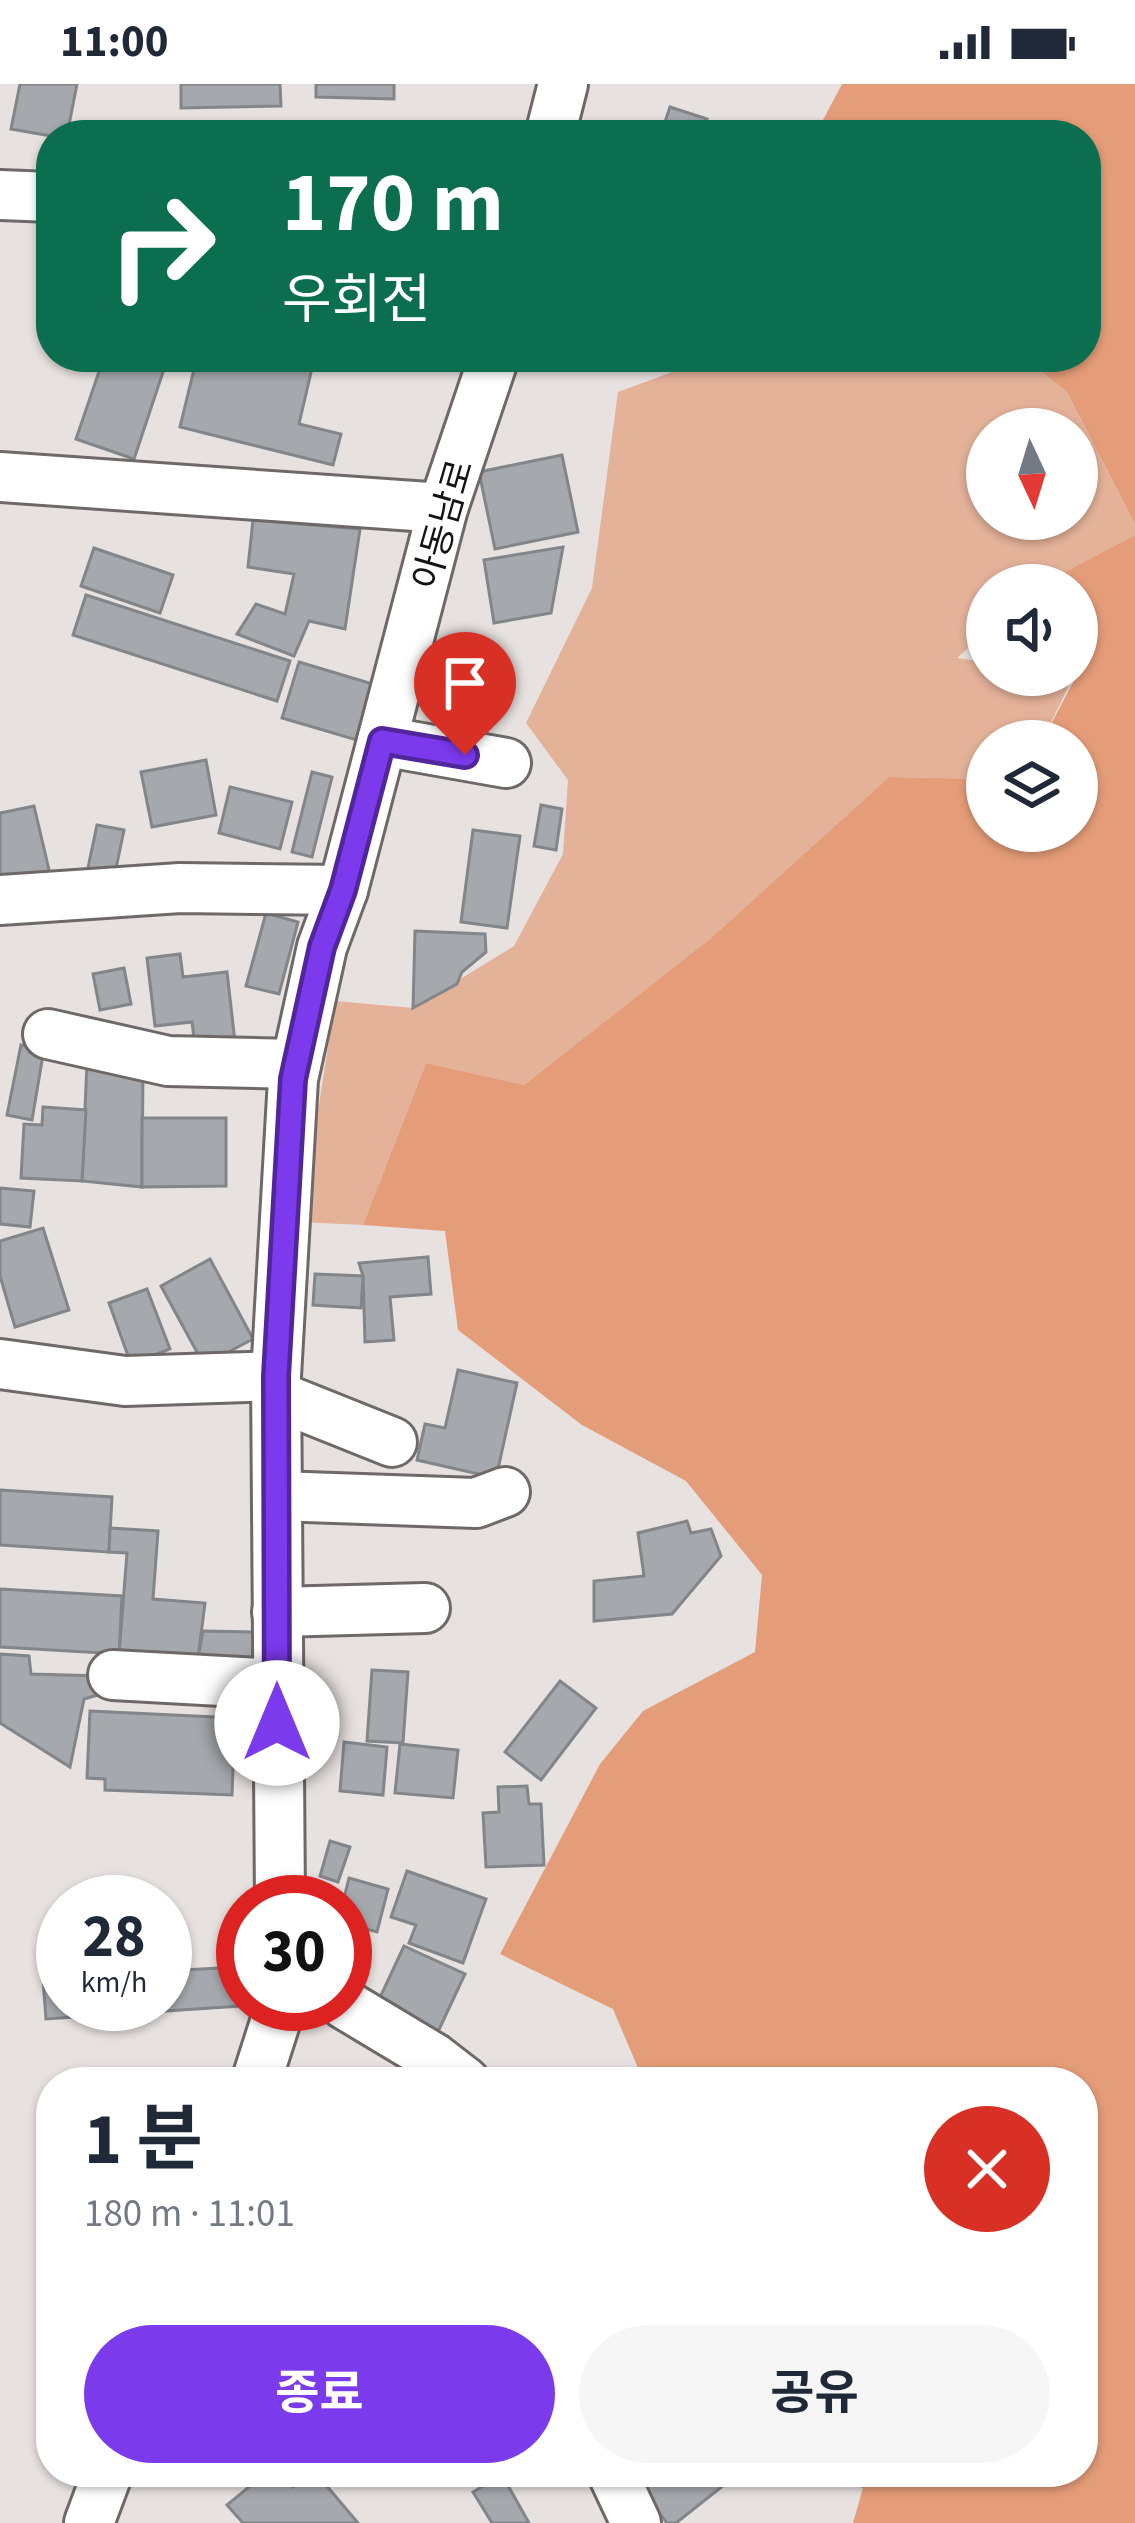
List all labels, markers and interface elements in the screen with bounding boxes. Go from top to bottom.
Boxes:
text: 11:00 [60,10,169,74]
text: 170 m [282,144,504,264]
icon: right [84,168,240,324]
text: 우회전 [282,263,431,340]
north arrow [966,408,1098,540]
map controls [966,408,1098,852]
street label: 아동남로 [401,454,486,595]
button: sound [966,564,1098,696]
pin [414,632,516,755]
icon: arrive [432,650,498,716]
button: layers [966,720,1098,852]
position arrow [214,1660,340,1786]
speed limit sign: 30 [216,1875,372,2031]
text: 28 [82,1895,146,1980]
text: km/h [81,1961,147,2004]
text: 1 분 [84,2089,203,2192]
button: close [924,2106,1050,2232]
text: 180 m · 11:01 [84,2186,295,2242]
button: 종료 [84,2325,555,2463]
button: 공유 [579,2325,1050,2463]

